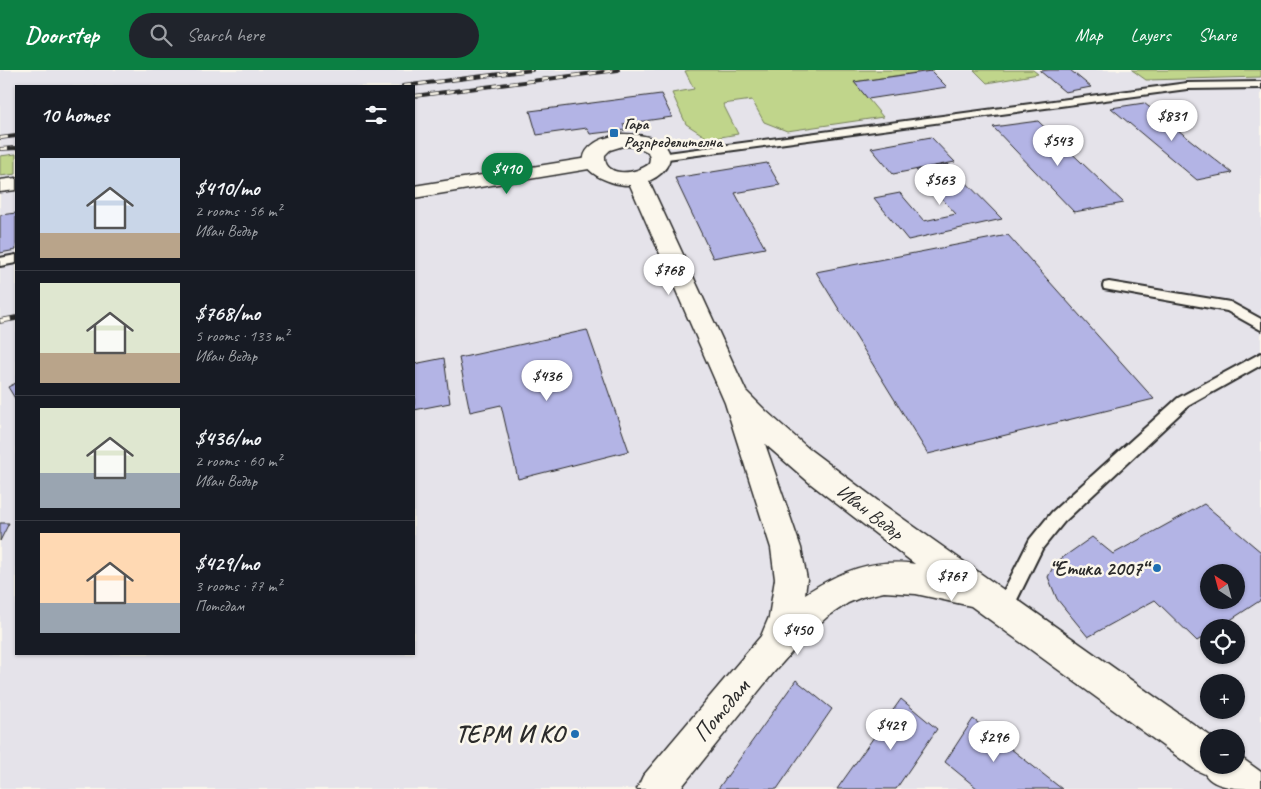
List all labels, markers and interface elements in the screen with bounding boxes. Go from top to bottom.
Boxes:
search box [129,13,479,58]
text: Doorstep [25,20,99,50]
icon: search [147,21,175,49]
text: Search here [187,23,264,47]
text: Map [1075,24,1103,46]
text: Layers [1131,24,1170,46]
text: Share [1198,24,1236,46]
pin: $831 [1142,100,1202,142]
icon: filters [362,101,390,129]
text: 10 homes [40,102,109,128]
text: $831 [1158,106,1186,126]
place label: Гара Разпределителна [624,114,724,152]
pin: $543 [1028,124,1088,167]
marker: Гара Разпределителна [608,127,620,139]
text: $543 [1044,131,1072,151]
pin: $410 [477,152,537,195]
text: $410 [493,159,521,179]
pin: $563 [910,164,970,206]
text: $563 [926,170,954,190]
text: $410/mo [195,175,260,201]
icon: home [80,178,140,238]
text: 2 rooms · 56 m² [195,201,281,221]
text: Иван Ведър [195,221,257,241]
pin: $768 [639,254,699,296]
text: $768 [654,260,684,280]
text: $768/mo [195,300,260,326]
icon: home [80,303,140,363]
text: 5 rooms · 133 m² [195,326,289,346]
text: Иван Ведър [195,346,257,366]
pin: $436 [517,360,577,402]
text: $436 [532,366,562,386]
text: $436/mo [195,425,260,451]
icon: home [80,428,140,488]
text: 2 rooms · 60 m² [195,451,281,471]
text: Иван Ведър [195,471,257,491]
street label: Иван Ведър [832,479,910,546]
text: $429/mo [195,550,259,576]
icon: home [80,553,140,613]
place label: “Етика 2007“ [1049,556,1152,581]
pin: $767 [922,560,982,602]
marker: “Етика 2007“ [1151,562,1163,574]
north arrow [1200,564,1245,609]
map controls [1200,564,1245,774]
text: $767 [937,566,967,586]
text: 3 rooms · 77 m² [195,576,281,596]
text: Потсдам [195,596,244,616]
pin: $450 [768,614,828,656]
button: locate [1200,619,1245,664]
text: $450 [784,620,812,640]
street label: Потсдам [686,671,757,748]
button: + [1200,674,1245,719]
pin: $429 [861,708,921,751]
text: $429 [877,715,905,735]
place label: ТЕРМ И КО [456,719,568,749]
pin: $296 [964,720,1024,763]
text: $296 [980,727,1008,747]
marker: ТЕРМ И КО [569,728,581,740]
button: − [1200,729,1245,774]

